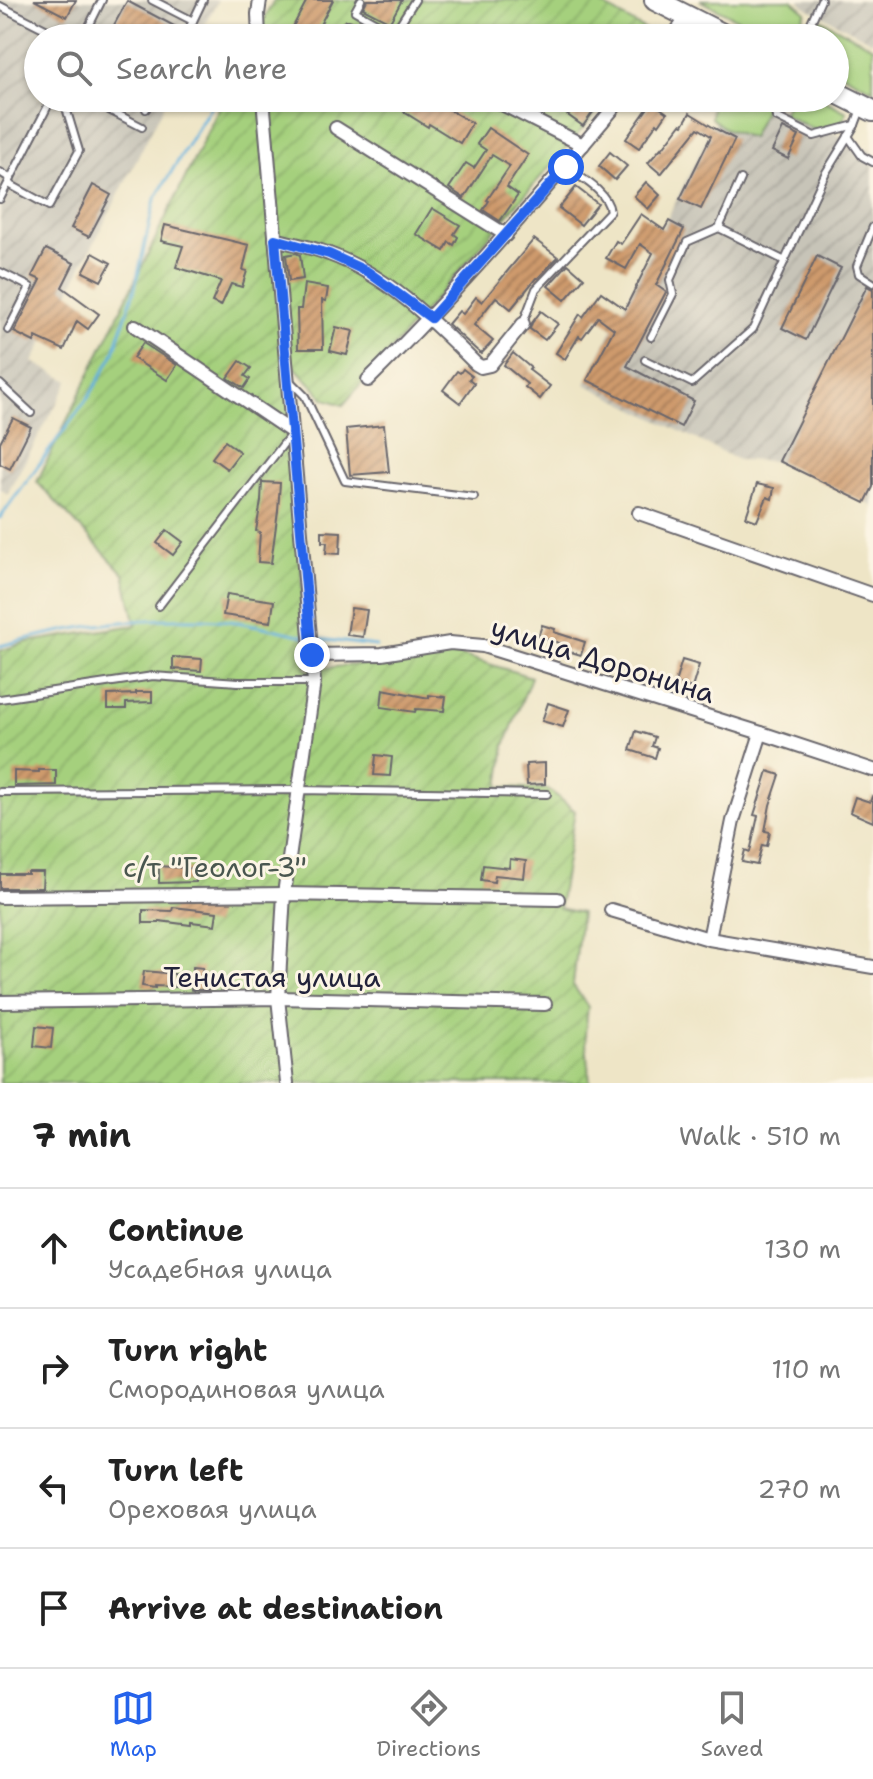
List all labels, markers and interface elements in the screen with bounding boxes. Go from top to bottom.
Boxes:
search box [24,24,849,112]
icon: search [52,46,96,90]
text: Search here [116,48,287,89]
route start [548,149,584,185]
street label: улица Доронина [486,608,720,712]
route end [294,637,330,673]
park label: с/т "Геолог-3" [123,848,307,886]
street label: Тенистая улица [163,958,381,996]
text: 7 min [32,1112,131,1158]
text: Walk · 510 m [679,1118,841,1153]
text: Continue [108,1210,244,1251]
icon: ahead [32,1226,76,1270]
text: 130 m [764,1231,841,1266]
text: Усадебная улица [108,1251,332,1286]
text: Turn right [108,1330,267,1371]
icon: right [32,1346,76,1390]
text: 110 m [771,1351,841,1386]
text: Смородиновая улица [108,1371,385,1406]
text: Turn left [108,1450,243,1491]
icon: left [32,1466,76,1510]
text: 270 m [758,1471,841,1506]
text: Ореховая улица [108,1491,317,1526]
icon: arrive [32,1586,76,1630]
text: Arrive at destination [108,1588,443,1629]
tab: Map [110,1686,157,1763]
tab: Directions [376,1686,481,1763]
tab: Saved [701,1686,763,1763]

